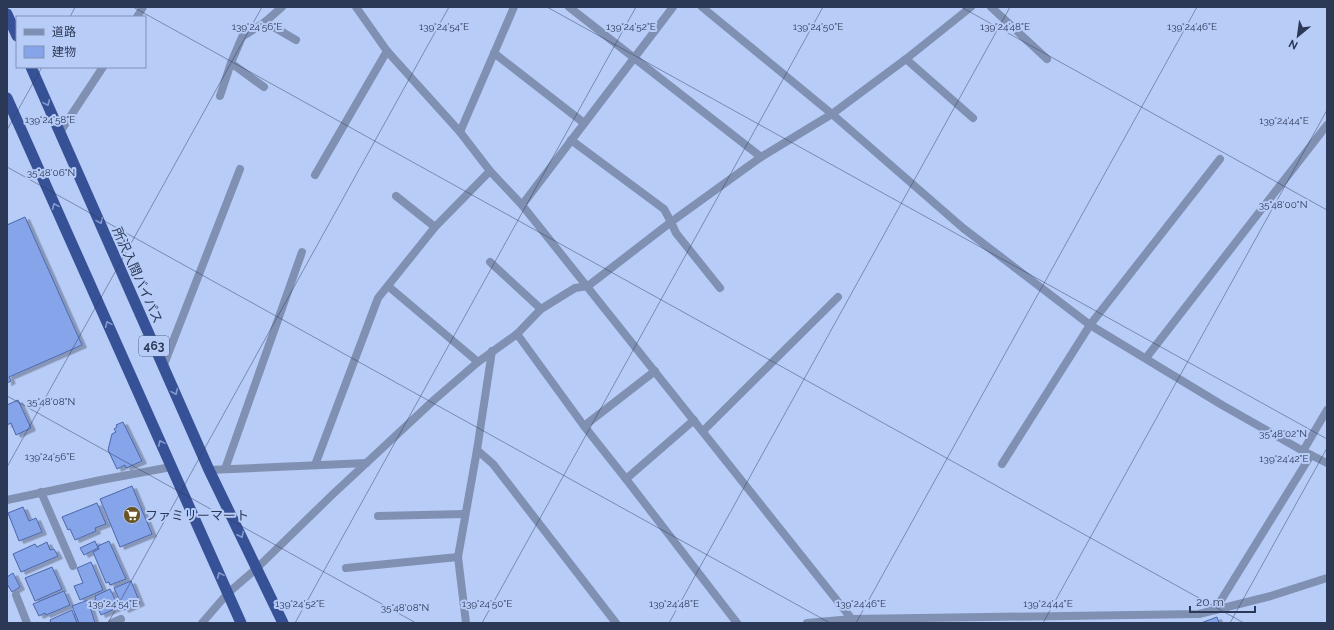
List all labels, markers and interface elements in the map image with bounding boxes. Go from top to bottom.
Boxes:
legend [16,16,146,68]
north arrow [1278,16,1318,56]
text: 139°24'56"E [232,21,282,32]
text: 139°24'54"E [419,21,469,32]
text: 139°24'52"E [606,21,656,32]
text: 139°24'50"E [793,21,843,32]
text: 139°24'48"E [980,21,1030,32]
text: 139°24'46"E [1167,21,1217,32]
text: 道路 [52,25,76,39]
text: N [1287,37,1300,52]
text: 建物 [52,45,76,59]
one-way arrow [42,98,50,106]
text: 139°24'58"E [25,114,75,125]
text: 139°24'44"E [1259,115,1309,126]
text: 35°48'06"N [27,167,75,178]
text: 35°48'00"N [1259,199,1307,210]
one-way arrow [52,202,60,210]
one-way arrow [95,218,103,225]
street label: 所沢入間バイパス [110,225,165,326]
one-way arrow [105,321,113,329]
road number: 463 [139,336,169,356]
one-way arrow [170,388,178,395]
text: 35°48'08"N [27,396,75,407]
text: 35°48'02"N [1259,428,1307,439]
one-way arrow [158,440,166,447]
text: 139°24'56"E [25,451,75,462]
text: 139°24'42"E [1259,453,1309,464]
supermarket icon: ファミリーマート [122,505,142,525]
place label: ファミリーマート [145,508,249,523]
one-way arrow [236,531,244,538]
one-way arrow [216,571,224,578]
scale bar [1190,588,1255,614]
text: 20 m [1196,595,1224,609]
text: 139°24'54"E [88,598,138,609]
text: 139°24'52"E [275,598,325,609]
text: 139°24'50"E [462,598,512,609]
text: 139°24'48"E [649,598,699,609]
text: 139°24'46"E [836,598,886,609]
text: 139°24'44"E [1023,598,1073,609]
text: 35°48'08"N [381,602,429,613]

